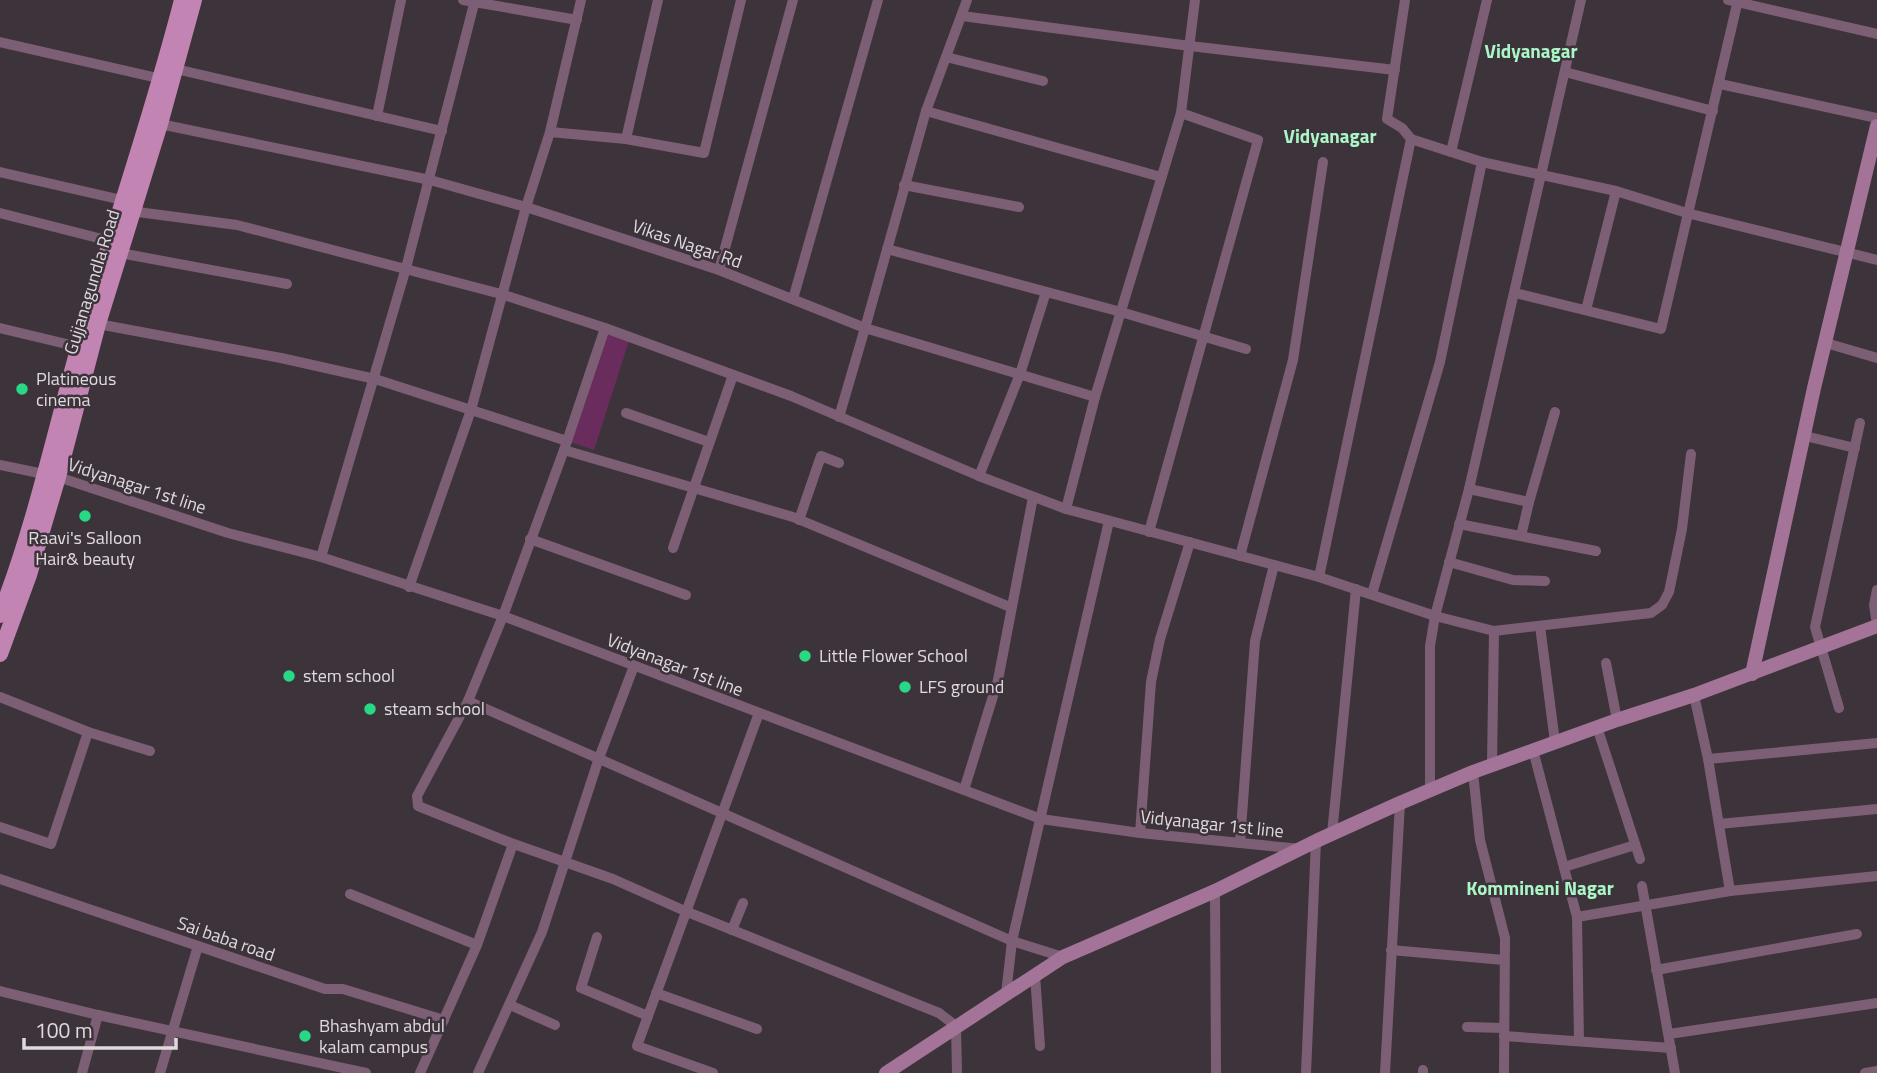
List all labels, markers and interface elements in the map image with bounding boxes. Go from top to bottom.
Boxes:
district label: Vidyanagar [1485,36,1578,65]
district label: Vidyanagar [1284,121,1377,150]
street label: Gujjanagundla Road [57,206,126,358]
street label: Vikas Nagar Rd [629,212,746,275]
place label: Platineous cinema [36,365,116,413]
marker: Platineous cinema [14,381,30,397]
street label: Vidyanagar 1st line [64,450,210,521]
marker: Raavi's Salloon Hair& beauty [77,508,93,524]
place label: Raavi's Salloon Hair& beauty [28,524,142,572]
street label: Vidyanagar 1st line [603,626,747,703]
place label: Little Flower School [819,642,968,669]
marker: Little Flower School [797,648,813,664]
place label: stem school [303,662,395,689]
marker: stem school [281,668,297,684]
place label: LFS ground [919,673,1004,700]
marker: LFS ground [897,679,913,695]
place label: steam school [384,695,485,722]
marker: steam school [362,701,378,717]
street label: Vidyanagar 1st line [1139,803,1285,844]
district label: Kommineni Nagar [1466,873,1614,902]
street label: Sai baba road [174,909,279,968]
scale bar [24,1006,177,1050]
place label: Bhashyam abdul kalam campus [319,1012,445,1060]
text: 100 m [35,1014,92,1046]
marker: Bhashyam abdul kalam campus [297,1028,313,1044]

